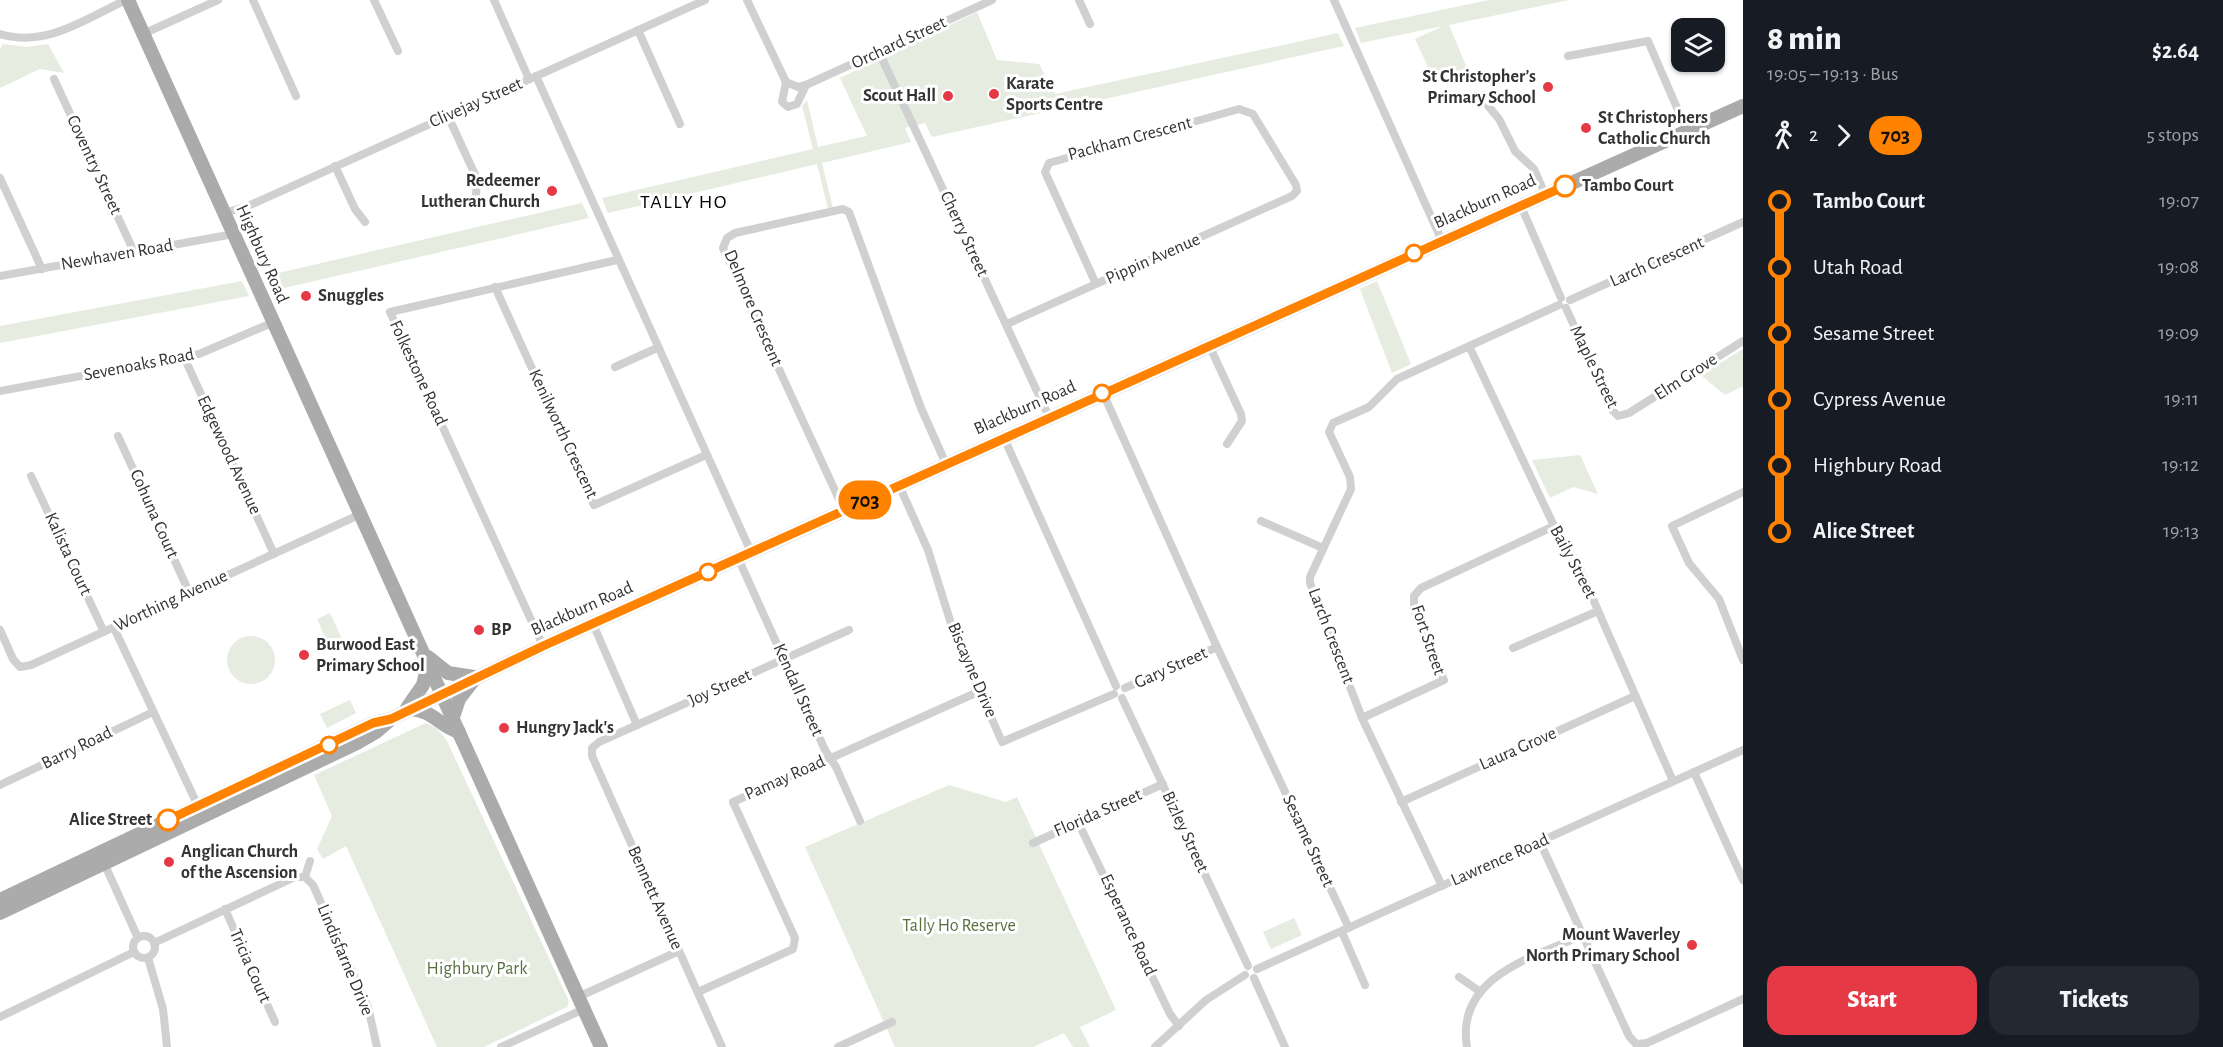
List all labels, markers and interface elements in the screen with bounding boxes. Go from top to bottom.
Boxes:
street label: Orchard Street [849,13,949,73]
map controls [1671,18,1725,72]
button: layers [1671,18,1725,72]
text: 8 min [1767,23,1842,56]
text: $2.64 [2152,40,2199,62]
text: 19:05 – 19:13 · Bus [1767,64,1898,84]
place label: St Christopher’s Primary School [1422,68,1536,107]
street label: Clivejay Street [427,74,525,131]
place label: Karate Sports Centre [1006,75,1103,114]
marker: St Christopher’s Primary School [1541,80,1555,94]
place label: Scout Hall [863,87,936,105]
marker: Karate Sports Centre [987,87,1001,101]
marker: Scout Hall [941,89,955,103]
place label: St Christophers Catholic Church [1598,109,1711,148]
street label: Coventry Street [63,113,125,218]
street label: Packham Crescent [1066,114,1194,164]
icon: walk [1767,119,1800,152]
icon: forward [1827,119,1860,152]
marker: St Christophers Catholic Church [1579,121,1593,135]
text: 2 [1809,125,1818,145]
text: 703 [1881,125,1910,146]
text: 5 stops [2146,125,2199,145]
street label: Blackburn Road [1431,171,1539,233]
place label: Redeemer Lutheran Church [421,172,541,211]
marker: Tambo Court [1554,175,1576,197]
place label: Tambo Court [1582,177,1674,195]
marker: Redeemer Lutheran Church [545,184,559,198]
street label: Cherry Street [936,189,992,280]
text: Tambo Court [1813,190,1925,212]
text: 19:07 [2159,191,2199,211]
district label: TALLY HO [640,192,728,212]
street label: Highbury Road [232,202,292,306]
street label: Pippin Avenue [1103,230,1203,288]
street label: Larch Crescent [1607,233,1707,291]
street label: Newhaven Road [60,236,174,274]
unlabelled marker [1405,244,1423,262]
street label: Delmore Crescent [720,247,786,369]
text: Utah Road [1813,256,1903,278]
text: 19:08 [2158,257,2199,277]
place label: Snuggles [318,287,384,305]
marker: Snuggles [299,289,313,303]
street label: Folkestone Road [386,318,450,428]
text: Sesame Street [1813,322,1934,344]
street label: Maple Street [1566,323,1622,411]
text: 19:09 [2158,323,2199,343]
street label: Sevenoaks Road [82,345,196,385]
street label: Elm Grove [1651,350,1721,404]
street label: Kenilworth Crescent [525,367,601,502]
street label: Blackburn Road [971,377,1079,439]
unlabelled marker [1093,384,1111,402]
text: Cypress Avenue [1813,388,1946,410]
text: 19:11 [2164,389,2199,409]
street label: Edgewood Avenue [194,393,264,517]
text: Highbury Road [1813,454,1942,476]
text: 19:12 [2162,455,2199,475]
street label: Cohuna Court [126,467,182,561]
line badge: 703 [830,480,900,520]
text: 703 [850,490,880,511]
street label: Kalista Court [41,510,95,598]
text: Alice Street [1813,520,1914,542]
text: 19:13 [2163,521,2199,541]
street label: Baily Street [1546,523,1600,602]
unlabelled marker [699,563,717,581]
street label: Worthing Avenue [112,567,230,635]
street label: Blackburn Road [528,578,636,640]
street label: Larch Crescent [1305,586,1358,686]
street label: Fort Street [1408,603,1448,678]
street label: Biscayne Drive [944,620,1000,720]
place label: BP [491,621,511,639]
marker: BP [472,623,486,637]
place label: Burwood East Primary School [316,636,425,675]
street label: Kendall Street [770,641,826,739]
street label: Gary Street [1132,644,1210,692]
marker: Burwood East Primary School [297,648,311,662]
street label: Joy Street [686,666,754,710]
place label: Hungry Jack's [516,719,614,737]
marker: Hungry Jack's [497,721,511,735]
street label: Barry Road [39,723,115,773]
street label: Laura Grove [1477,724,1559,774]
unlabelled marker [320,736,338,754]
street label: Pamay Road [742,752,828,804]
street label: Florida Street [1051,786,1145,840]
street label: Bizley Street [1158,789,1212,876]
street label: Sesame Street [1279,792,1337,890]
marker: Alice Street [157,809,179,831]
place label: Alice Street [69,811,152,829]
street label: Lawrence Road [1448,830,1552,890]
place label: Anglican Church of the Ascension [181,843,298,882]
street label: Bennett Avenue [624,843,686,953]
marker: Anglican Church of the Ascension [162,855,176,869]
street label: Esperance Road [1097,871,1159,979]
street label: Lindisfarne Drive [314,902,376,1018]
park label: Tally Ho Reserve [902,917,1016,935]
street label: Tricia Court [226,926,274,1006]
place label: Mount Waverley North Primary School [1526,926,1681,965]
marker: Mount Waverley North Primary School [1685,938,1699,952]
park label: Highbury Park [427,960,528,978]
button: Start [1767,966,1977,1035]
button: Tickets [1989,966,2199,1035]

